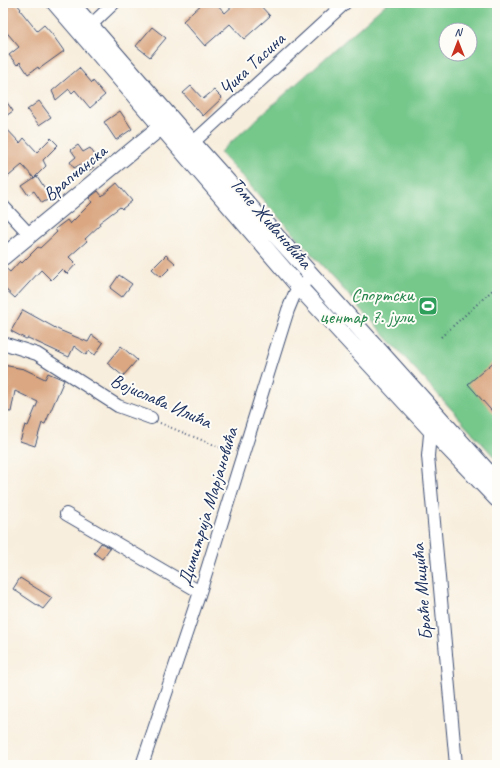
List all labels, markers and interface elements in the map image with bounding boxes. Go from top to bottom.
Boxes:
north arrow [438,22,478,62]
text: N [455,25,464,39]
street label: Чика Тасина [214,26,291,101]
street label: Врапчанска [38,138,114,207]
street label: Томе Живановића [225,172,318,275]
place label: Спортски центар 7. јули [320,283,416,329]
sports icon: Спортски центар 7. јули [417,295,439,317]
street label: Војислава Илића [107,368,217,435]
street label: Димитрија Марјановића [172,423,244,589]
street label: Браће Мицића [406,541,438,641]

